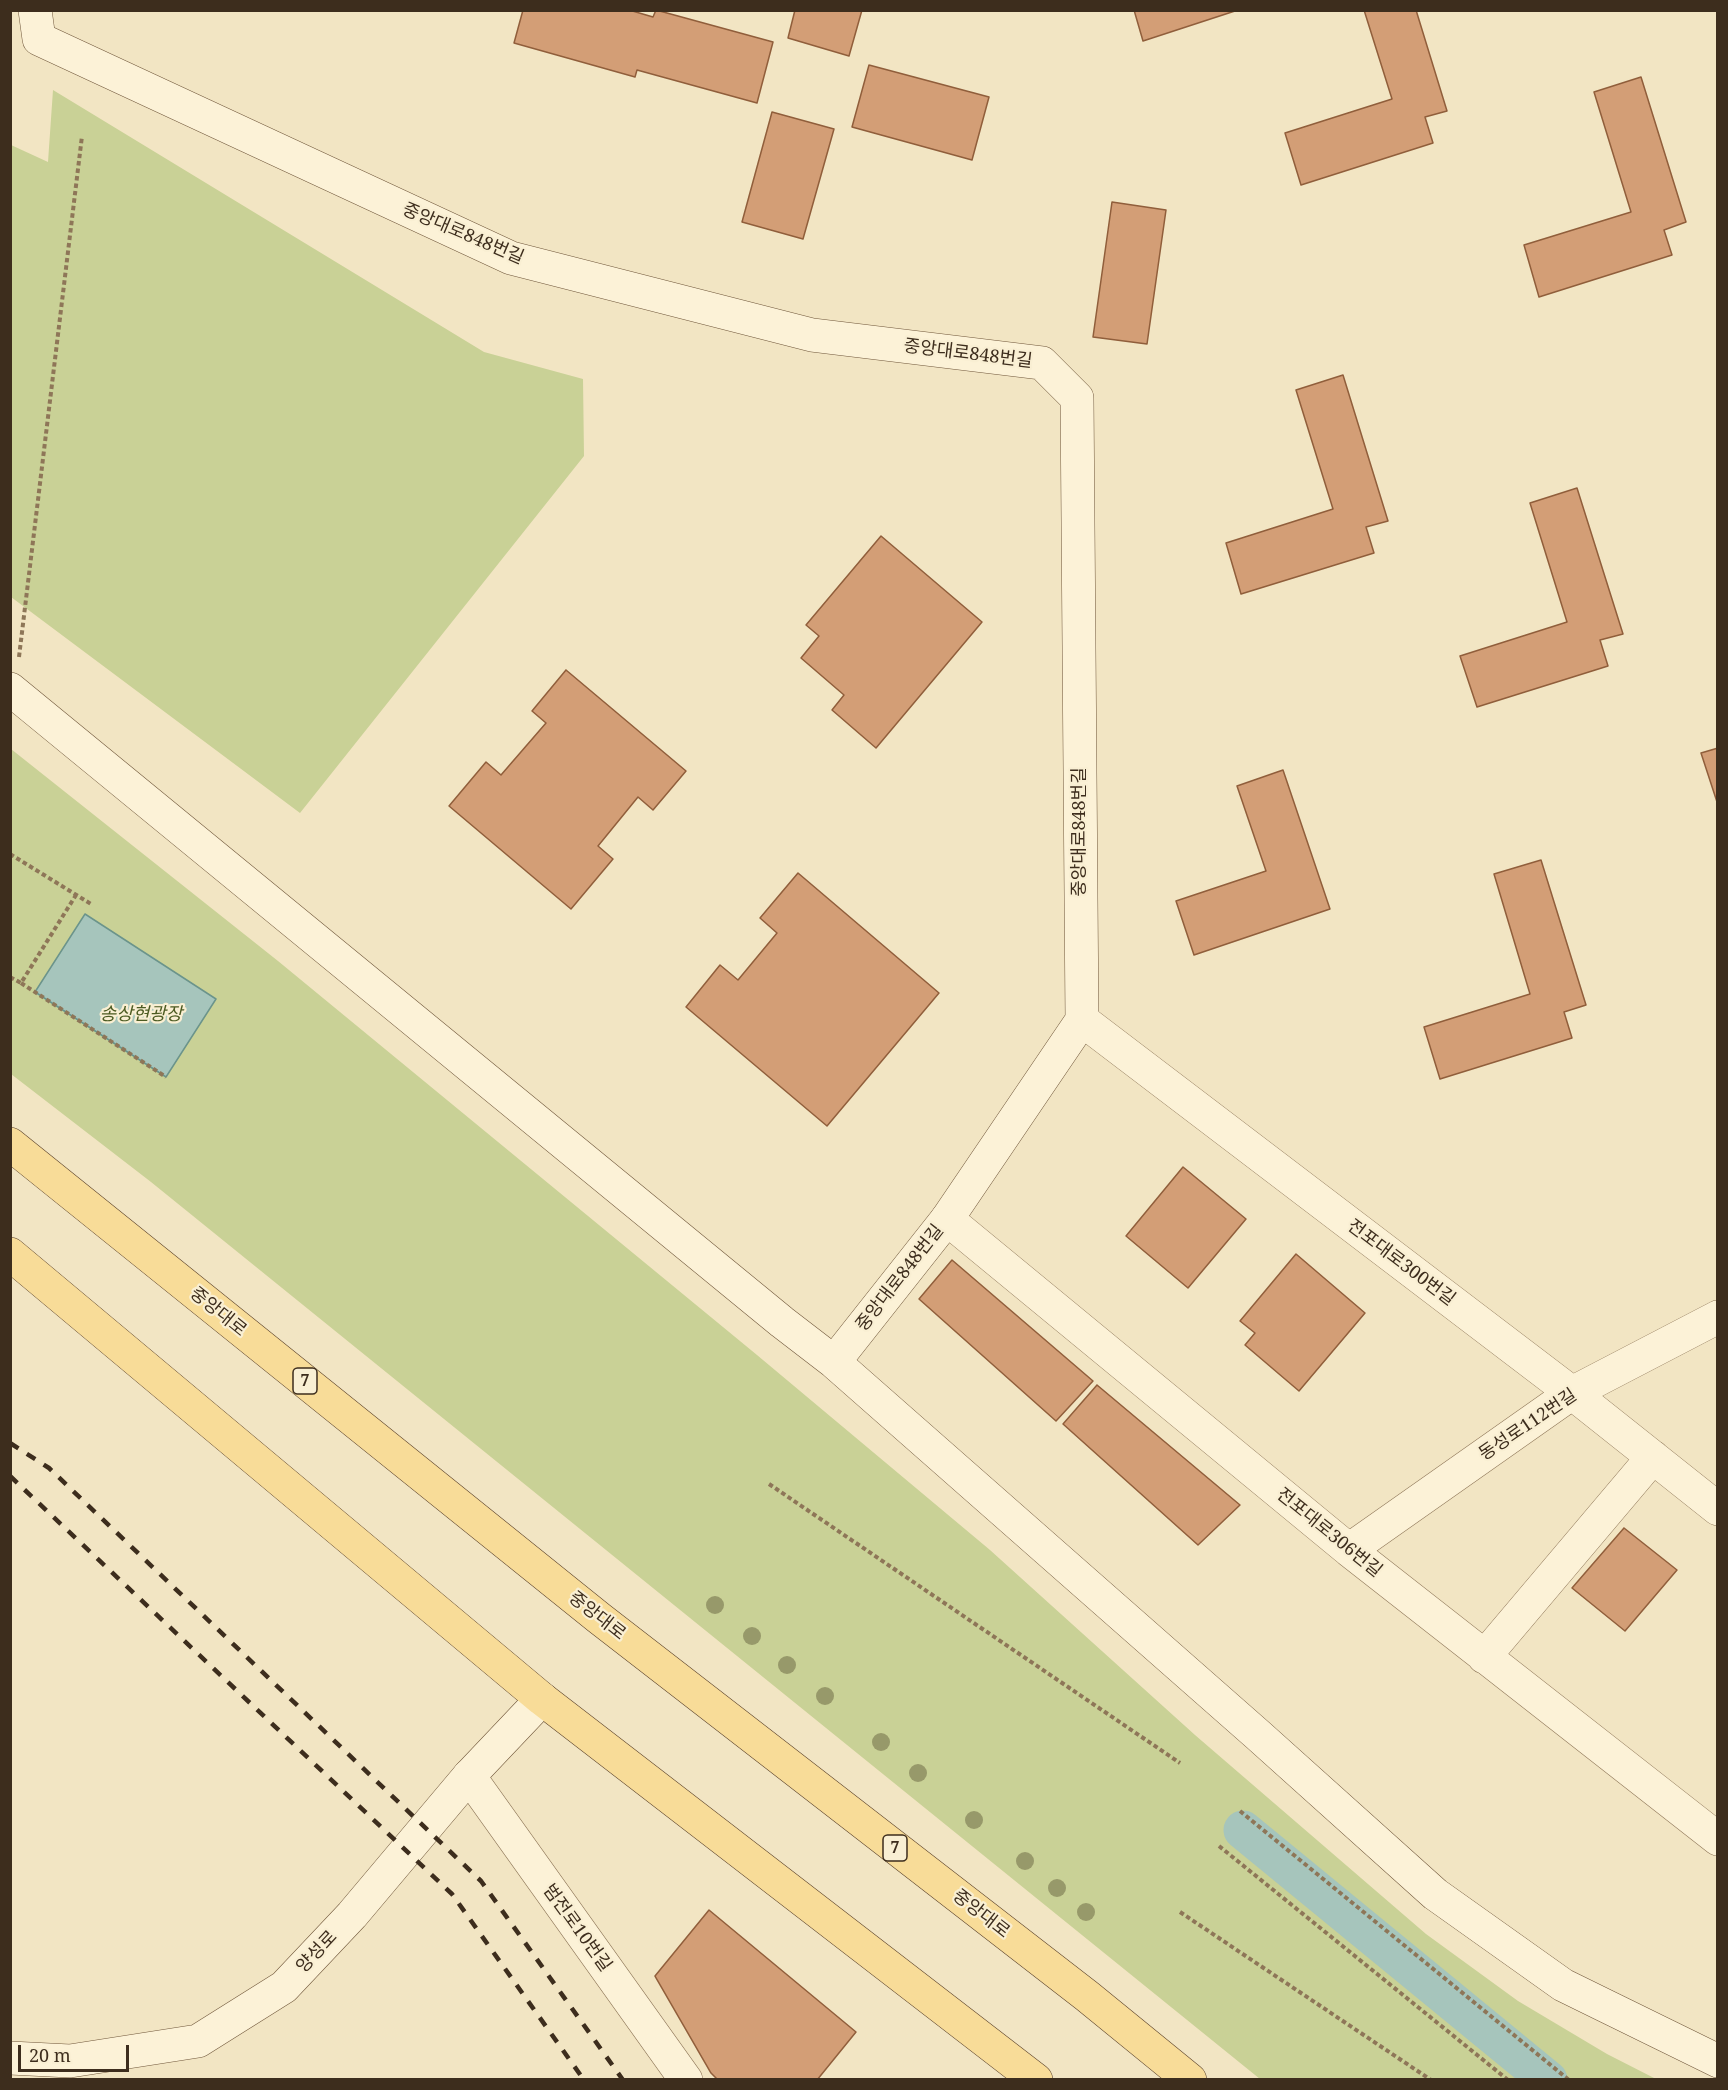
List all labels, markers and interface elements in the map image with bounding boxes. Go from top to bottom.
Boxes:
street label: 중앙대로848번길 [399,199,527,269]
street label: 중앙대로848번길 [902,335,1034,373]
street label: 중앙대로848번길 [1069,767,1091,897]
park label: 송상현광장 [100,1004,182,1026]
street label: 전포대로300번길 [1343,1215,1459,1311]
street label: 중앙대로848번길 [852,1220,948,1336]
street label: 중앙대로 [185,1283,251,1341]
road number: 7 [293,1368,317,1394]
street label: 동성로112번길 [1475,1384,1581,1466]
street label: 전포대로306번길 [1272,1484,1386,1582]
street label: 중앙대로 [564,1587,630,1645]
road number: 7 [883,1835,907,1861]
street label: 범전로10번길 [538,1880,616,1976]
street label: 중앙대로 [948,1885,1014,1943]
street label: 양성로 [292,1926,342,1978]
scale bar [21,2033,132,2071]
text: 20 m [29,2043,71,2067]

